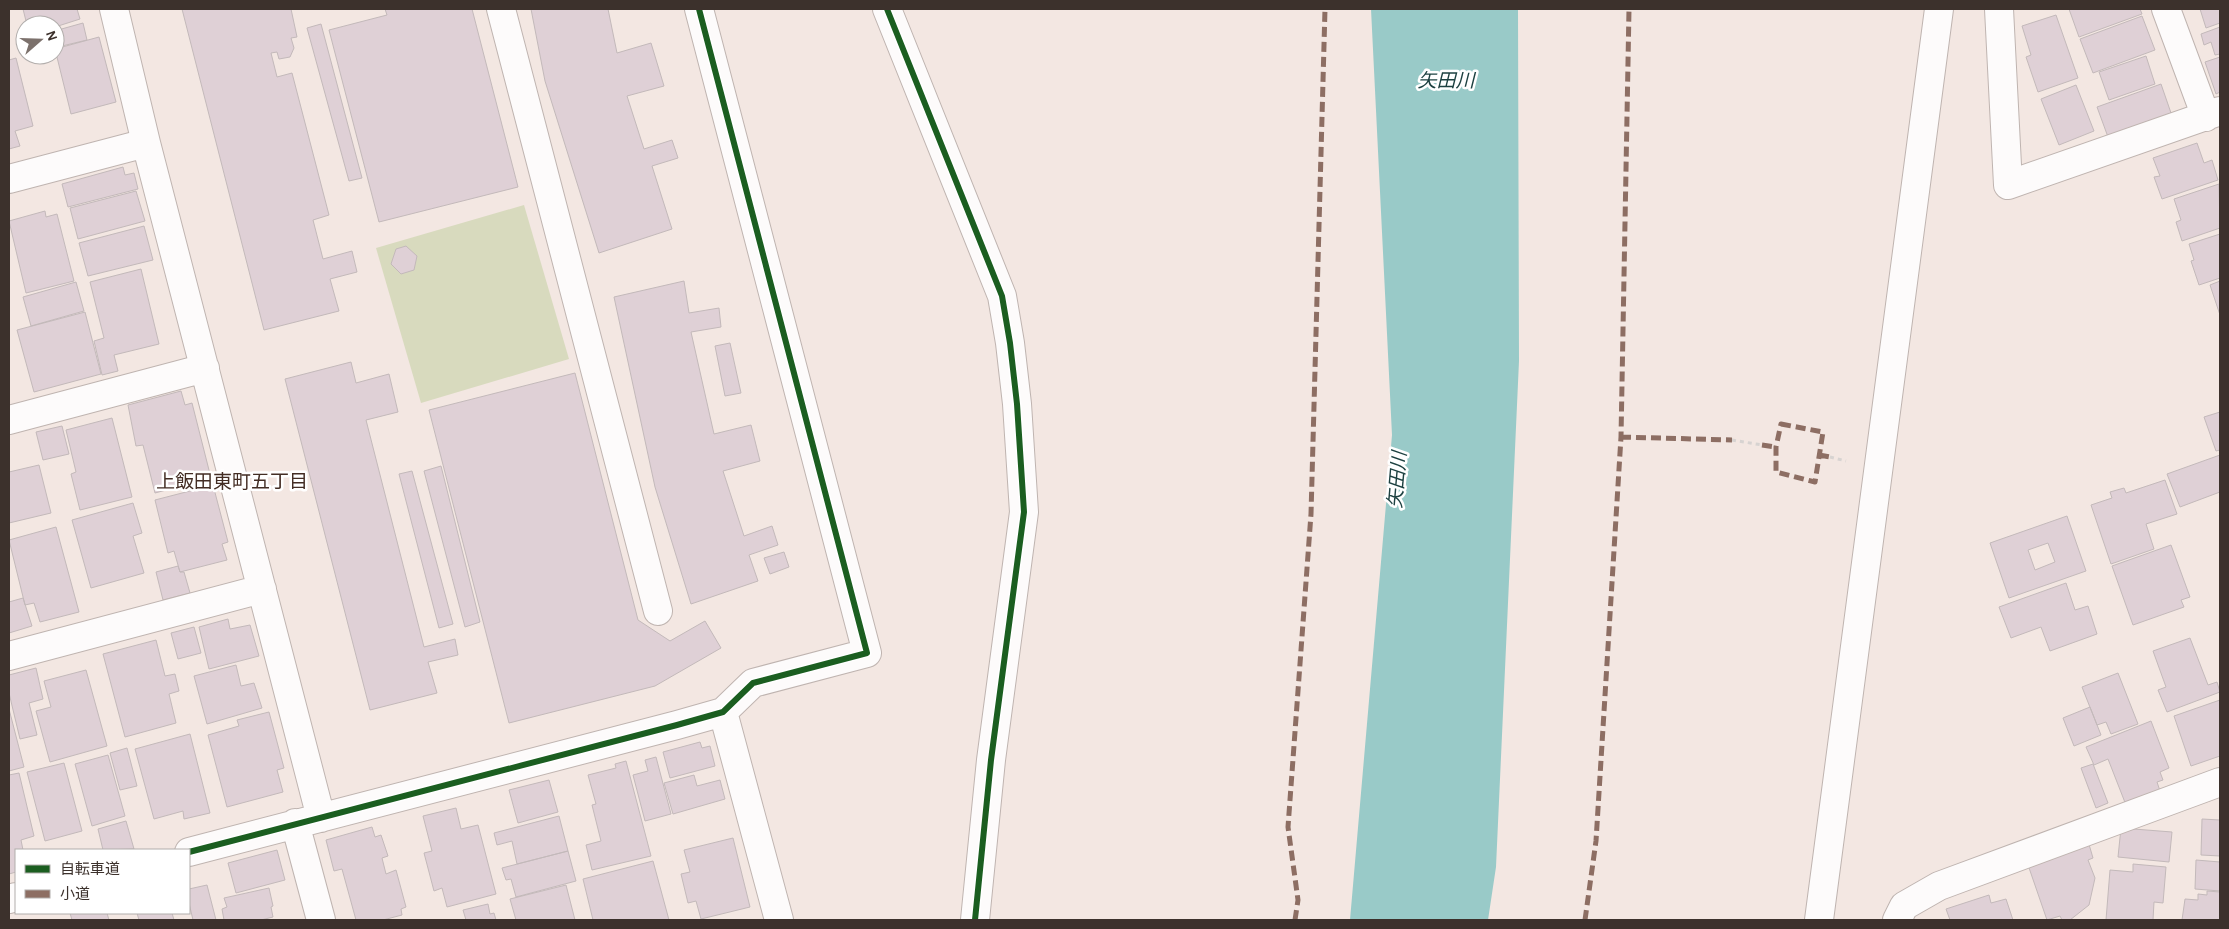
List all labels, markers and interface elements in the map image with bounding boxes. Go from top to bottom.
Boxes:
north arrow [15,15,65,65]
text: N [43,29,60,43]
water label: 矢田川 [1417,70,1476,91]
water label: 矢田川 [1384,449,1410,509]
district label: 上飯田東町五丁目 [156,472,308,492]
legend [15,849,190,914]
text: 自転車道 [60,861,120,877]
text: 小道 [60,886,90,902]

